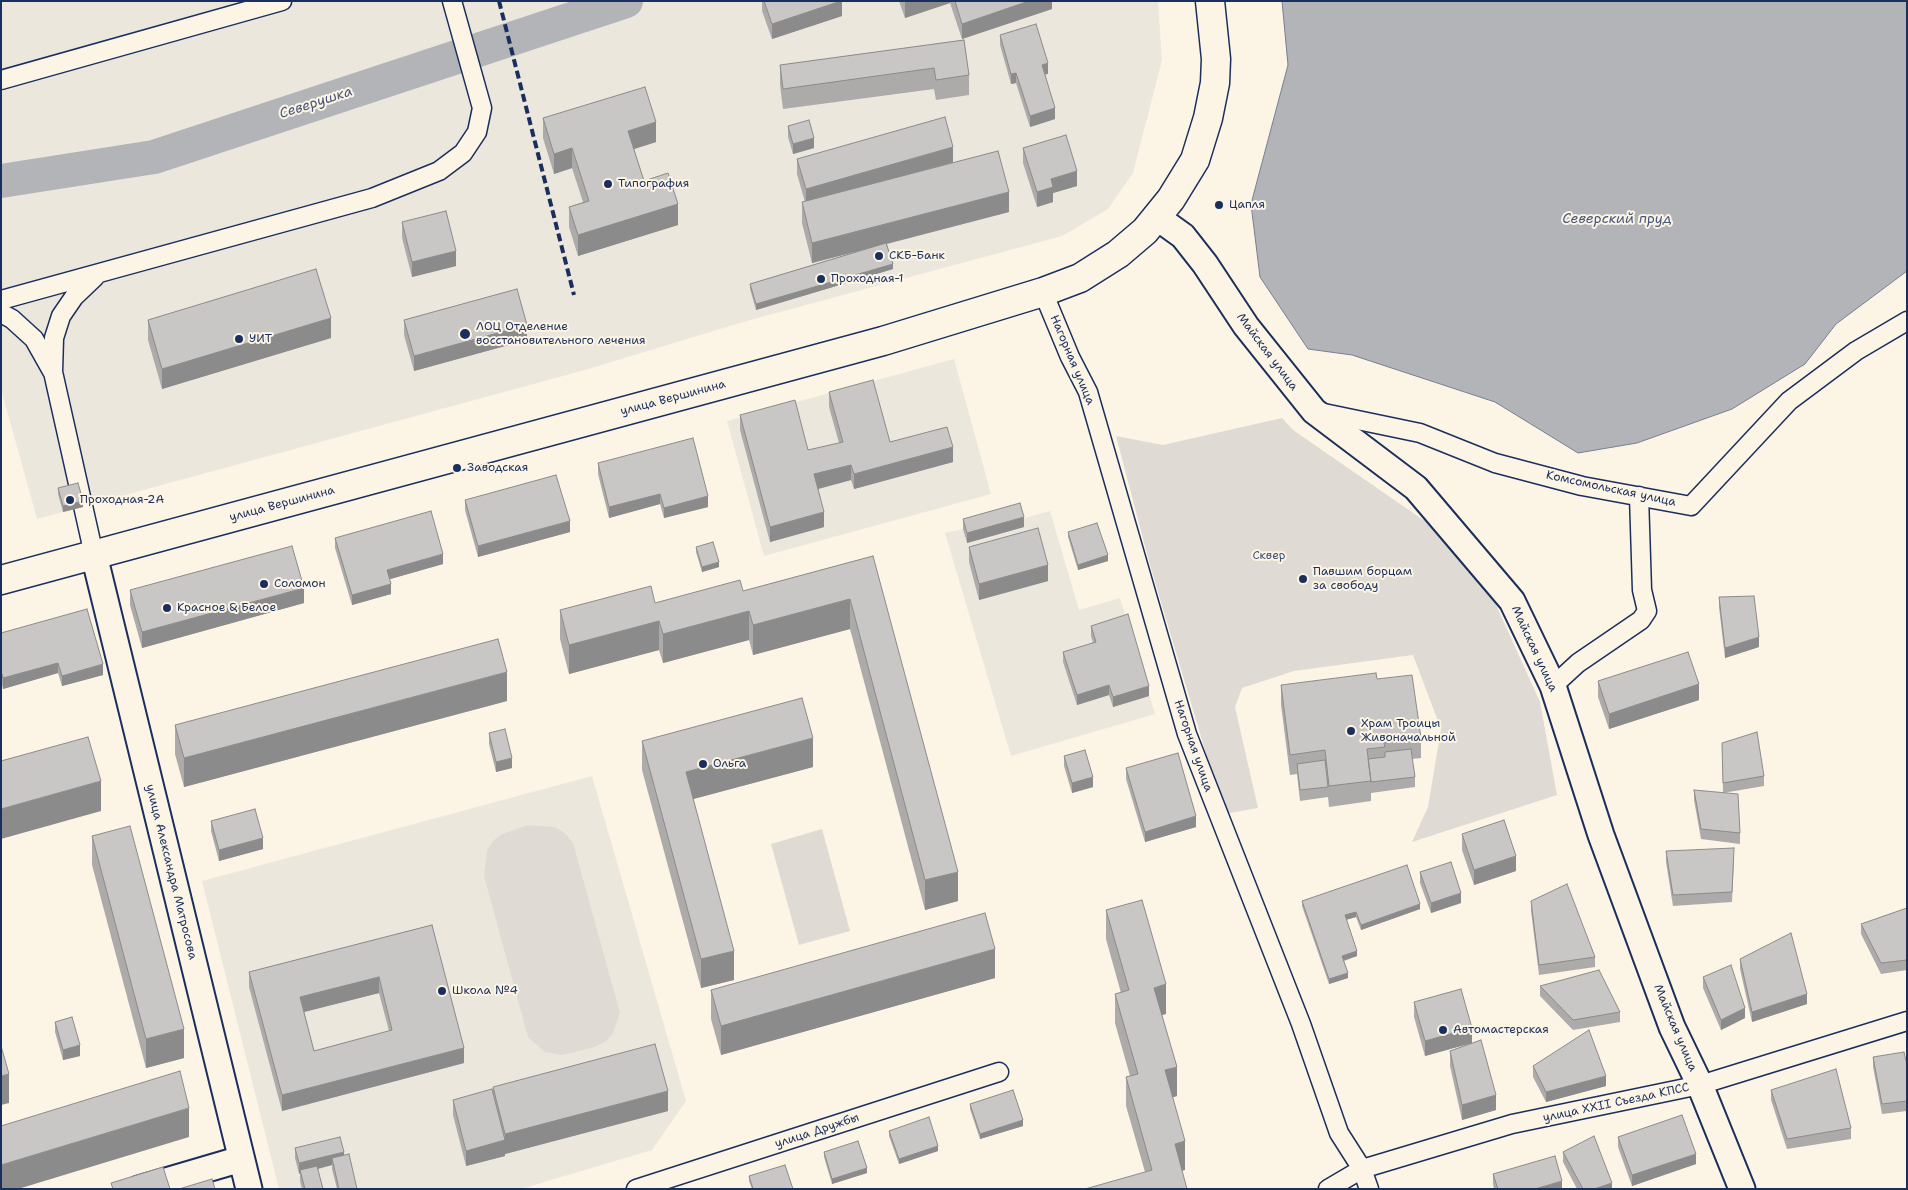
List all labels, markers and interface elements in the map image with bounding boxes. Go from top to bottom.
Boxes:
water label: Северушка [277,83,355,123]
place label: Типография [618,177,689,191]
marker: Типография [602,178,614,190]
place label: Цапля [1229,198,1265,212]
marker: Цапля [1213,199,1225,211]
water label: Северский пруд [1562,211,1672,227]
place label: СКБ-Банк [889,249,945,263]
marker: СКБ-Банк [873,250,885,262]
place label: Проходная-1 [831,272,904,286]
marker: Проходная-1 [815,273,827,285]
street label: Майская улица [1233,310,1301,394]
street label: Нагорная улица [1047,313,1097,407]
place label: ЛОЦ Отделение восстановительного лечения [476,320,646,348]
marker: ЛОЦ Отделение восстановительного лечения [458,327,472,341]
place label: УИТ [249,332,272,346]
marker: УИТ [233,333,245,345]
street label: улица Вершинина [619,377,727,419]
place label: Заводская [467,461,528,475]
marker: Заводская [451,462,463,474]
street label: Комсомольская улица [1545,468,1677,510]
street label: улица Вершинина [228,483,336,525]
place label: Проходная-2А [80,493,164,507]
marker: Проходная-2А [64,494,76,506]
park label: Сквер [1252,549,1286,563]
place label: Павшим борцам за свободу [1313,565,1412,593]
marker: Павшим борцам за свободу [1297,573,1309,585]
place label: Соломон [274,577,326,591]
marker: Соломон [258,578,270,590]
place label: Красное & Белое [177,601,276,615]
marker: Красное & Белое [161,602,173,614]
street label: Майская улица [1508,604,1560,694]
street label: Нагорная улица [1171,698,1215,794]
place label: Храм Троицы Живоначальной [1361,717,1456,745]
marker: Храм Троицы Живоначальной [1345,725,1357,737]
place label: Ольга [713,757,746,771]
marker: Ольга [697,758,709,770]
street label: улица Александра Матросова [142,783,200,961]
street label: Майская улица [1650,982,1700,1074]
place label: Школа №4 [452,984,518,998]
marker: Школа №4 [436,985,448,997]
place label: Автомастерская [1453,1023,1549,1037]
marker: Автомастерская [1437,1024,1449,1036]
street label: улица XXII Съезда КПСС [1542,1080,1690,1126]
street label: улица Дружбы [773,1111,861,1151]

